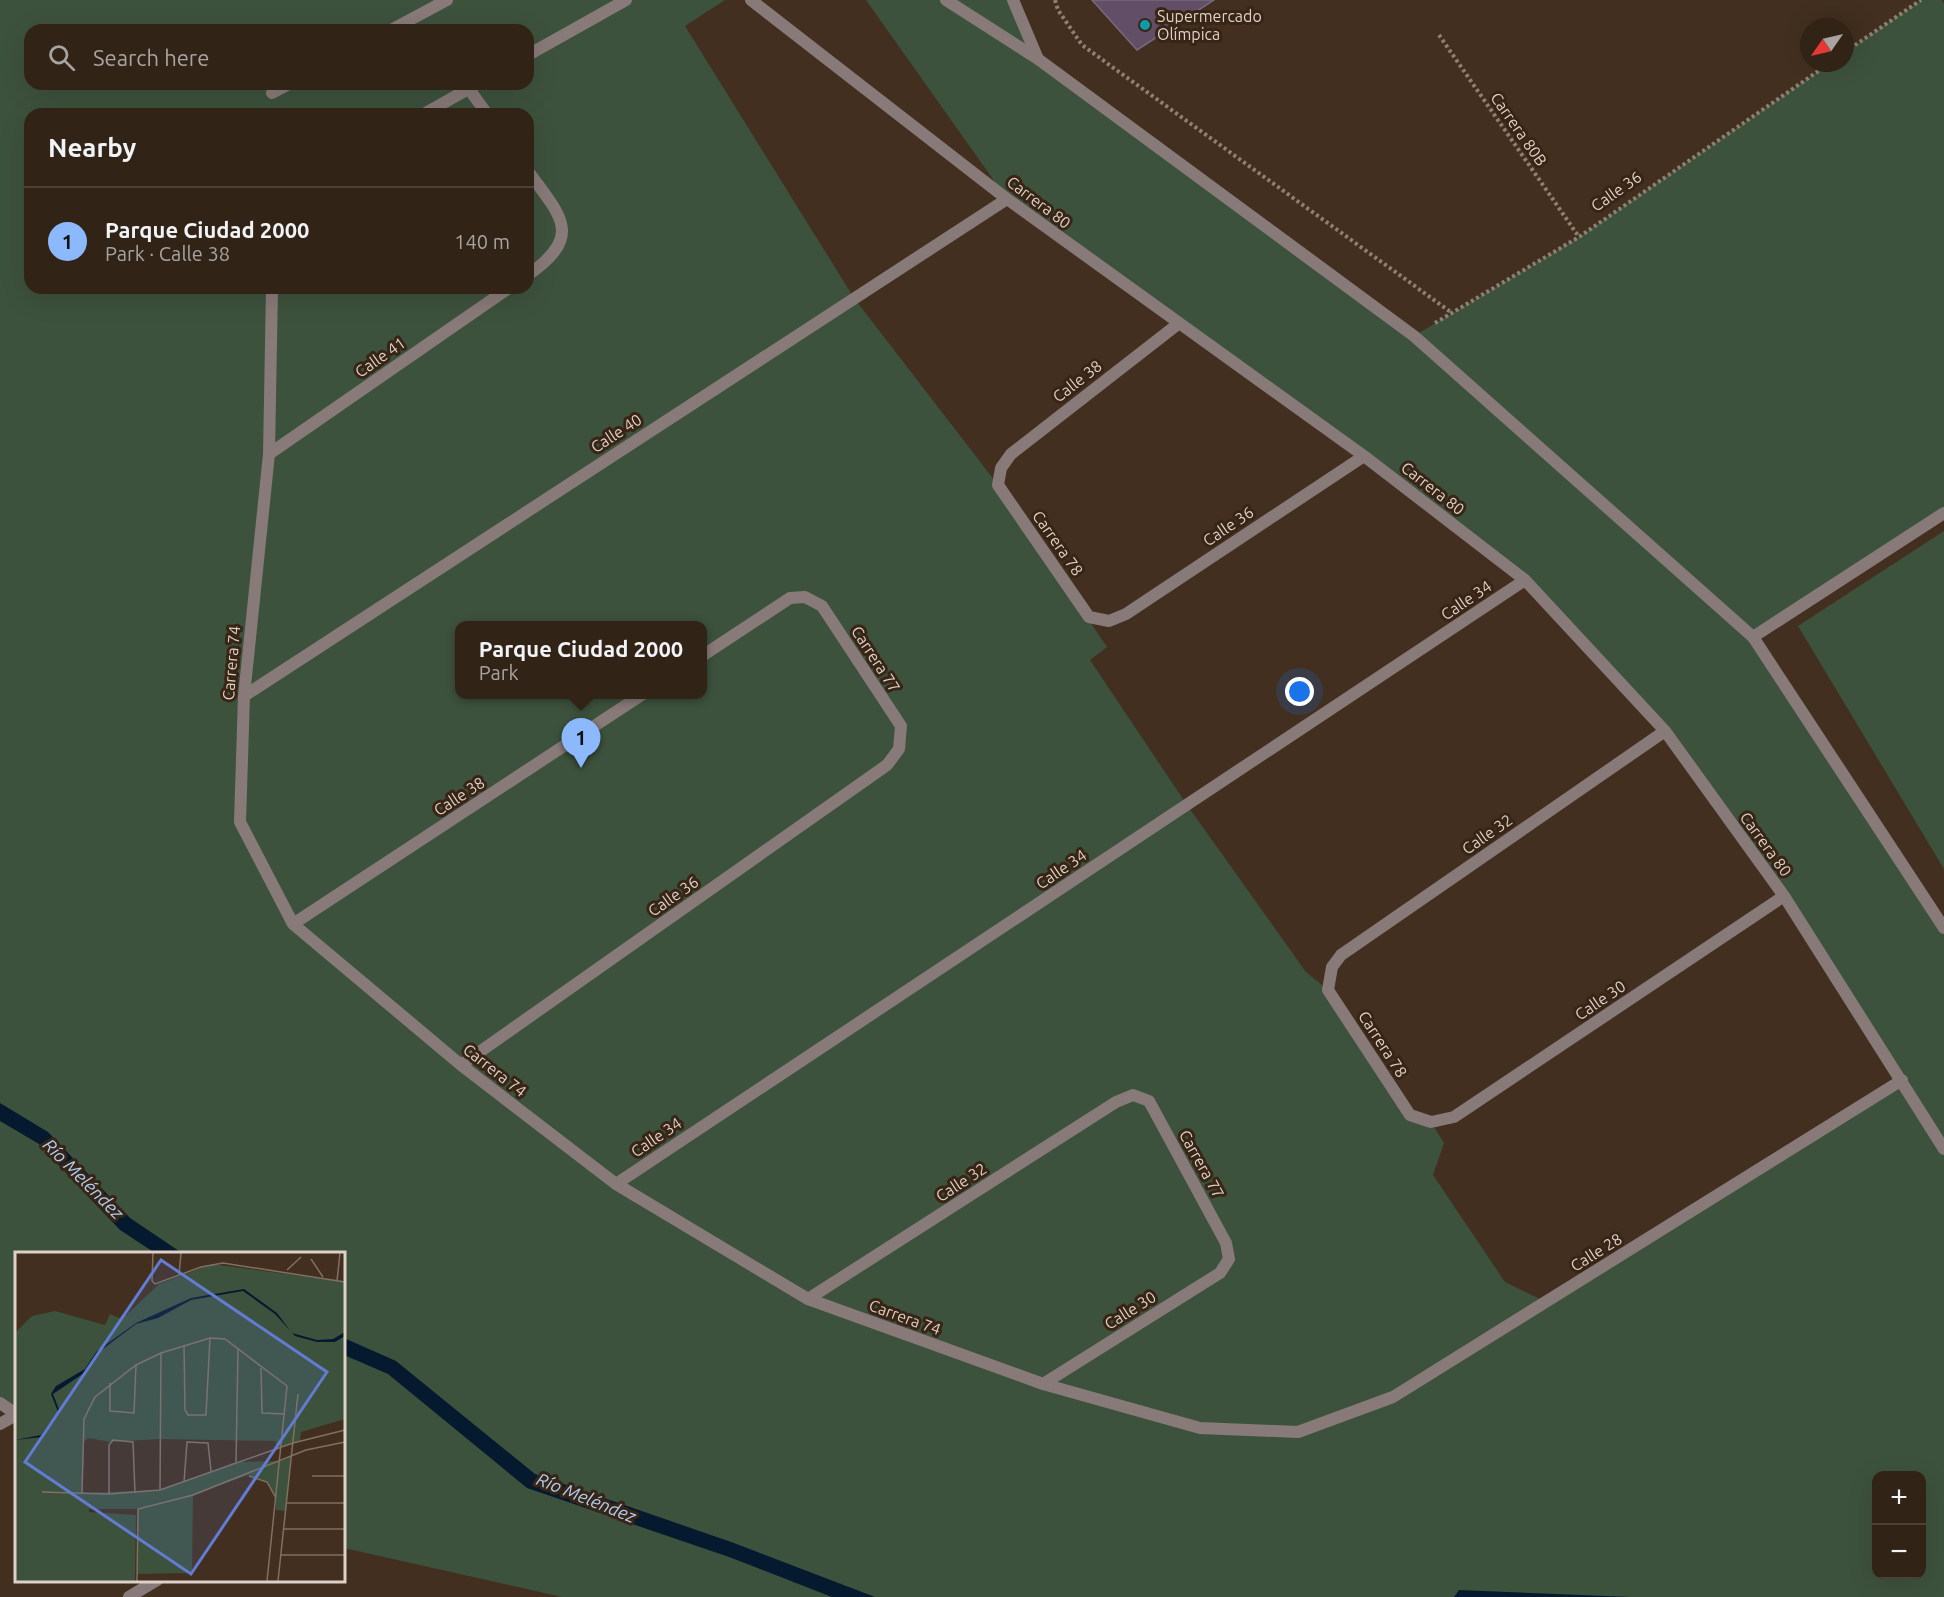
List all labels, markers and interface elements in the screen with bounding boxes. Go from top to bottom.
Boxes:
place label: Supermercado Olímpica [1157,7,1262,43]
marker: Supermercado Olímpica [1138,18,1152,32]
north arrow [1800,18,1854,72]
search box [24,24,534,90]
icon: search [45,41,78,74]
text: Search here [93,45,209,70]
street label: Carrera 80B [1487,89,1551,169]
text: Nearby [48,133,136,162]
street label: Calle 36 [1587,167,1645,215]
street label: Carrera 80 [1004,172,1074,232]
text: Parque Ciudad 2000 [105,217,310,242]
text: 1 [62,230,73,253]
text: 140 m [454,230,510,253]
text: Park · Calle 38 [105,242,230,265]
street label: Calle 41 [351,333,409,381]
street label: Calle 38 [1049,356,1105,406]
street label: Calle 40 [587,410,645,456]
street label: Carrera 80 [1398,458,1468,518]
street label: Calle 36 [1199,503,1257,549]
street label: Carrera 78 [1029,507,1087,579]
street label: Calle 34 [1437,577,1495,623]
popup [455,621,707,699]
street label: Carrera 77 [848,623,904,695]
street label: Carrera 74 [219,625,243,701]
text: Parque Ciudad 2000 [479,636,683,661]
text: Park [479,661,519,684]
your location [1285,677,1314,706]
pin: 1 [562,718,600,768]
street label: Calle 38 [430,773,488,819]
street label: Carrera 80 [1737,808,1795,880]
street label: Calle 32 [1458,810,1516,858]
street label: Calle 34 [1032,846,1090,892]
street label: Calle 36 [644,872,702,920]
street label: Calle 30 [1571,977,1629,1023]
street label: Carrera 78 [1355,1008,1411,1080]
street label: Carrera 74 [460,1040,530,1100]
street label: Calle 34 [627,1114,685,1160]
street label: Carrera 77 [1176,1127,1228,1201]
water label: Río Meléndez [40,1134,129,1223]
street label: Calle 32 [932,1159,990,1205]
street label: Calle 28 [1567,1229,1625,1275]
inset map [15,1252,345,1582]
street label: Calle 30 [1101,1287,1159,1333]
street label: Carrera 74 [867,1296,943,1338]
water label: Río Meléndez [534,1468,640,1526]
map controls [1872,1471,1926,1579]
button: + [1872,1471,1926,1525]
button: − [1872,1525,1926,1579]

